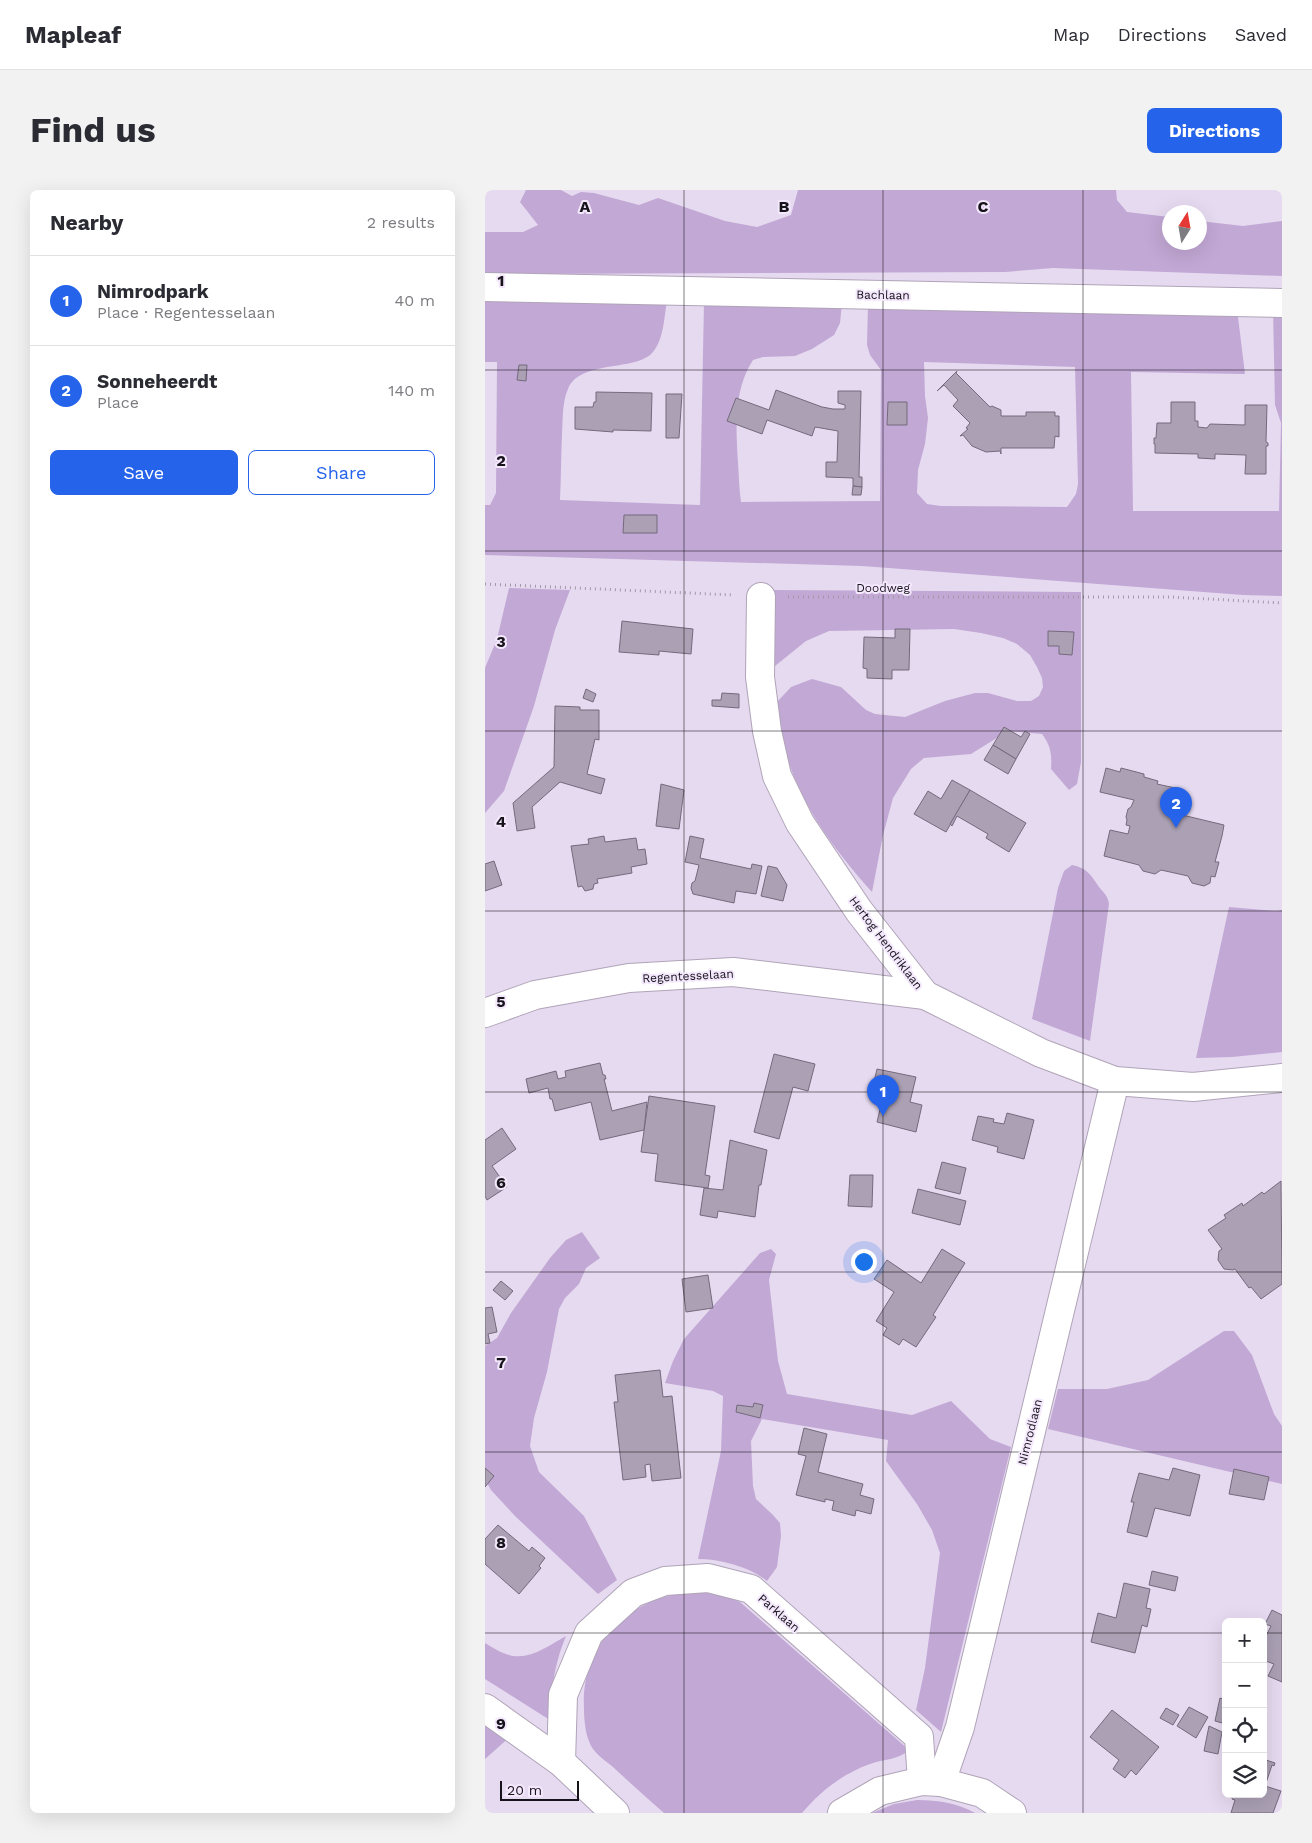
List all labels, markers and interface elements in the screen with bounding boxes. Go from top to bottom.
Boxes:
text: Mapleaf [25,21,121,49]
text: Map [1053,24,1090,45]
text: Directions [1118,24,1207,45]
text: Saved [1235,24,1287,45]
button: Directions [1147,108,1282,153]
text: Find us [30,109,156,151]
text: A [580,197,591,216]
text: B [779,197,790,216]
text: C [978,197,989,216]
north arrow [1162,205,1207,250]
text: Nearby [50,210,123,235]
text: 2 results [367,213,435,232]
text: 1 [498,271,504,290]
text: Nimrodpark [97,280,209,303]
street label: Bachlaan [856,288,910,302]
text: 1 [63,291,69,310]
text: 40 m [395,291,435,310]
text: Place · Regentesselaan [97,303,276,322]
text: Sonneheerdt [97,370,217,393]
text: 2 [61,381,71,400]
text: 140 m [388,381,435,400]
text: Place [97,393,139,412]
button: Save [50,450,238,495]
button: Share [248,450,435,495]
text: 2 [496,451,506,470]
street label: Doodweg [856,581,910,595]
text: 3 [496,632,506,651]
pin: 2 [1160,787,1192,828]
text: 4 [496,812,506,831]
street label: Hertog Hendriklaan [846,894,926,992]
street label: Regentesselaan [642,967,734,985]
text: 5 [496,992,506,1011]
pin: 1 [867,1075,899,1116]
text: 6 [496,1173,506,1192]
your location [851,1249,877,1275]
text: 7 [496,1353,506,1372]
street label: Nimrodlaan [1015,1398,1045,1466]
text: 8 [496,1533,506,1552]
street label: Parklaan [755,1591,803,1635]
map controls [1222,1618,1267,1798]
button: + [1222,1618,1267,1663]
button: − [1222,1663,1267,1708]
button: locate [1222,1708,1267,1753]
text: 9 [496,1714,506,1733]
button: layers [1222,1753,1267,1798]
scale bar [500,1778,579,1801]
text: 20 m [507,1782,542,1798]

